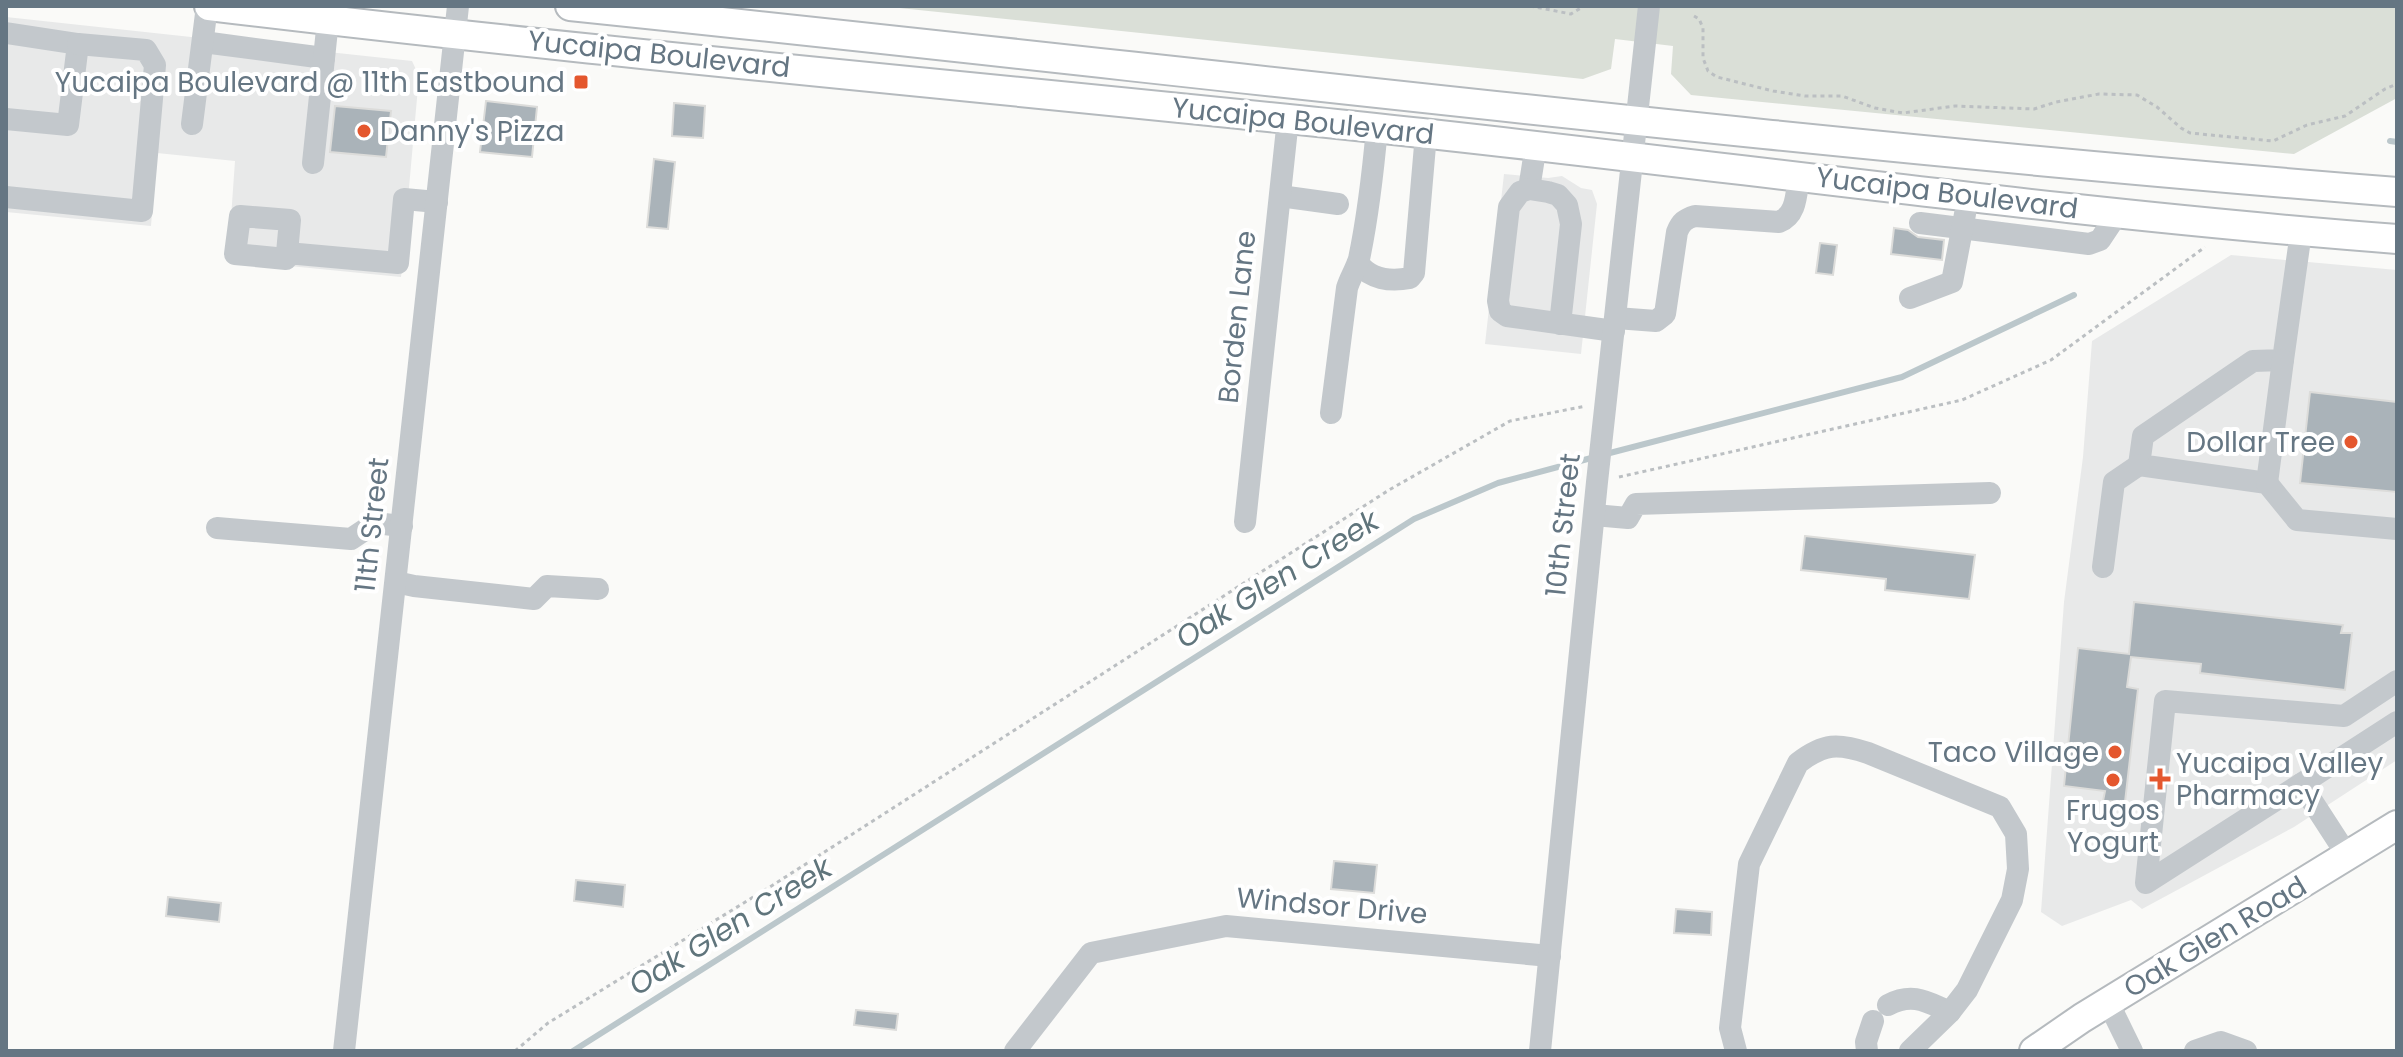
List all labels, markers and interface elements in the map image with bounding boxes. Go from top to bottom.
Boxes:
street label: Yucaipa Boulevard [526,21,792,87]
place label: Yucaipa Boulevard @ 11th Eastbound [55,63,565,102]
marker: Yucaipa Boulevard @ 11th Eastbound [572,73,590,91]
street label: Yucaipa Boulevard [1170,88,1436,154]
place label: Danny's Pizza [380,112,564,151]
marker: Danny's Pizza [355,122,373,140]
street label: Yucaipa Boulevard [1814,158,2080,228]
street label: Borden Lane [1209,229,1265,405]
place label: Dollar Tree [2186,423,2335,462]
marker: Dollar Tree [2342,433,2360,451]
street label: 10th Street [1536,451,1590,599]
street label: 11th Street [346,456,398,594]
water label: Oak Glen Creek [1167,498,1388,659]
place label: Taco Village [1928,733,2099,772]
marker: Taco Village [2106,743,2124,761]
place label: Yucaipa Valley Pharmacy [2176,744,2383,815]
marker: Yucaipa Valley Pharmacy [2151,770,2169,788]
marker: Frugos Yogurt [2104,771,2122,789]
place label: Frugos Yogurt [2066,791,2160,862]
water label: Oak Glen Creek [620,845,841,1006]
street label: Oak Glen Road [2116,867,2314,1007]
street label: Windsor Drive [1235,878,1429,934]

